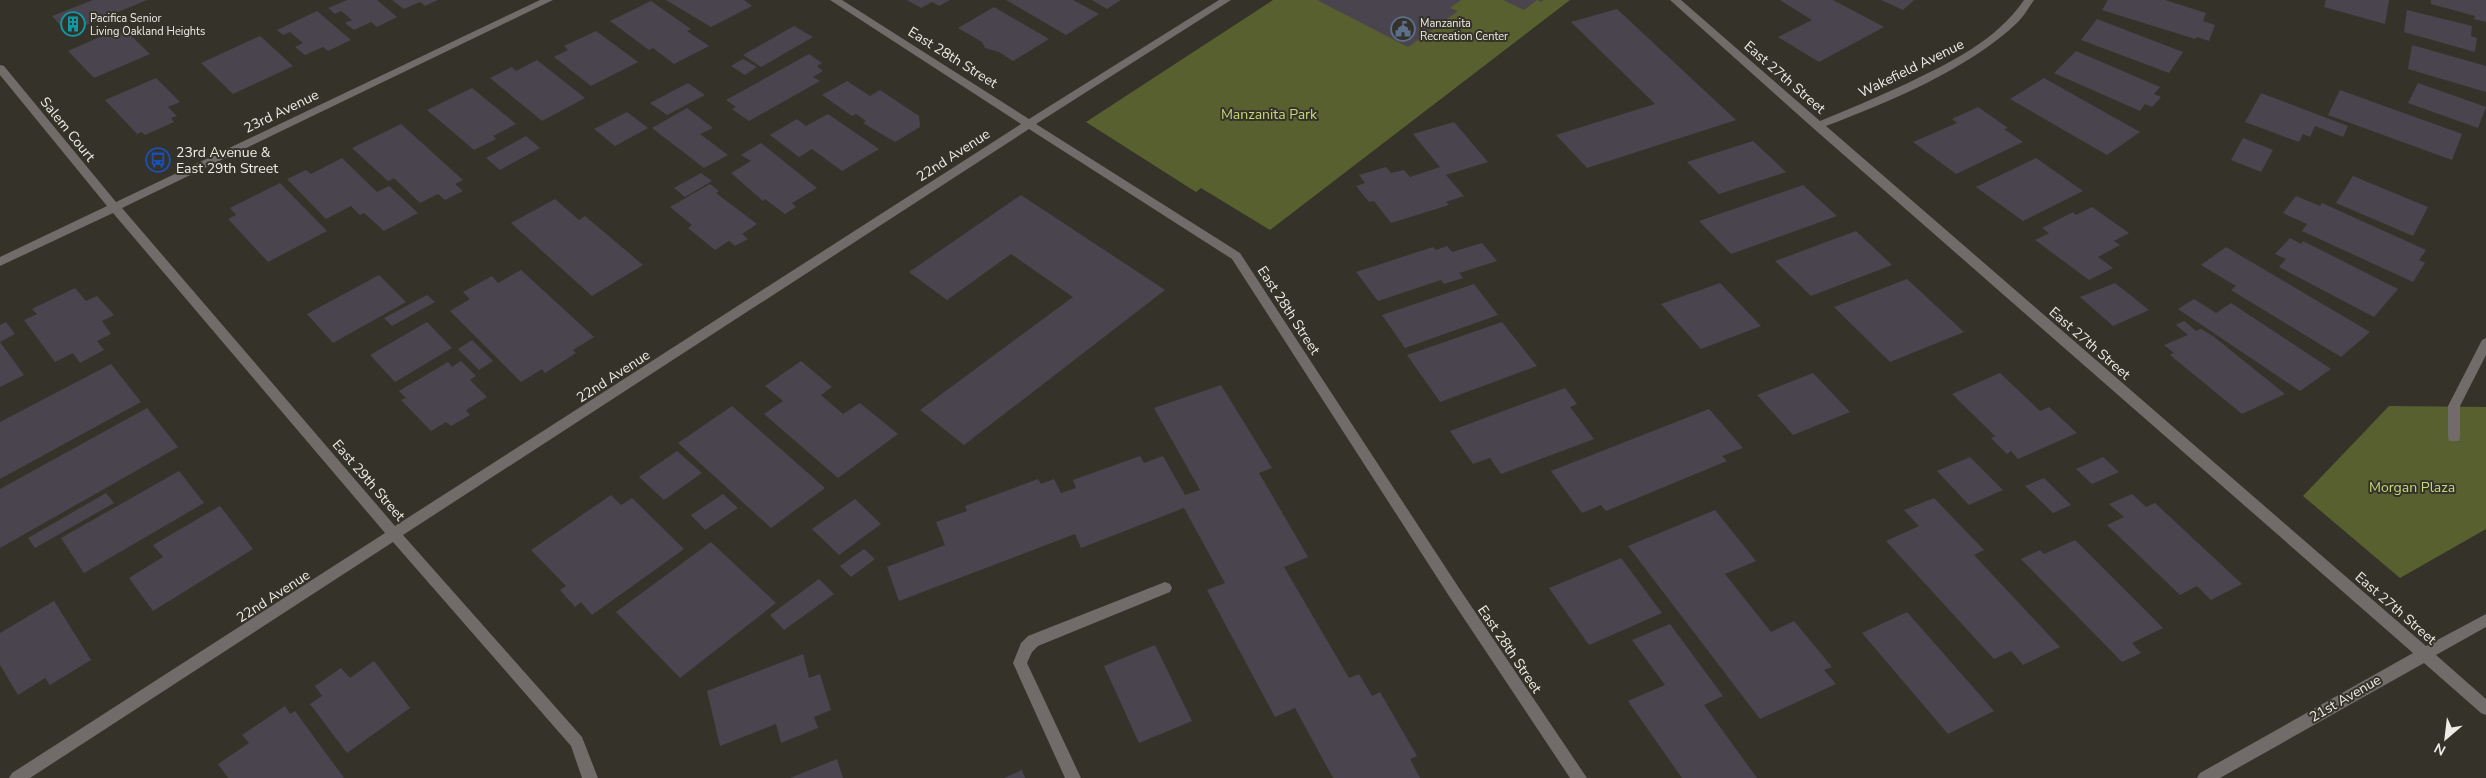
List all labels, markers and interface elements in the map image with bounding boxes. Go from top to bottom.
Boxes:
building icon: Pacifica Senior Living Oakland Heights [60,11,86,37]
place label: Pacifica Senior Living Oakland Heights [90,11,205,39]
public building icon: Manzanita Recreation Center [1390,16,1416,42]
place label: Manzanita Recreation Center [1420,16,1508,44]
street label: East 28th Street [904,22,1001,93]
street label: Wakefield Avenue [1855,35,1967,102]
street label: East 27th Street [1740,37,1829,118]
street label: 23rd Avenue [241,85,322,138]
street label: Salem Court [36,93,100,166]
park label: Manzanita Park [1221,105,1318,124]
street label: 22nd Avenue [913,125,994,186]
place label: 23rd Avenue & East 29th Street [176,143,278,178]
bus stop icon: 23rd Avenue & East 29th Street [145,147,171,173]
street label: East 28th Street [1253,262,1324,358]
street label: East 27th Street [2045,303,2134,384]
street label: 22nd Avenue [573,346,654,407]
street label: East 29th Street [328,436,409,525]
park label: Morgan Plaza [2369,478,2455,497]
street label: 22nd Avenue [233,566,314,627]
street label: East 27th Street [2351,568,2440,649]
street label: East 28th Street [1473,602,1546,697]
street label: 21st Avenue [2306,670,2384,727]
north arrow [2421,713,2471,763]
text: N [2431,738,2449,760]

